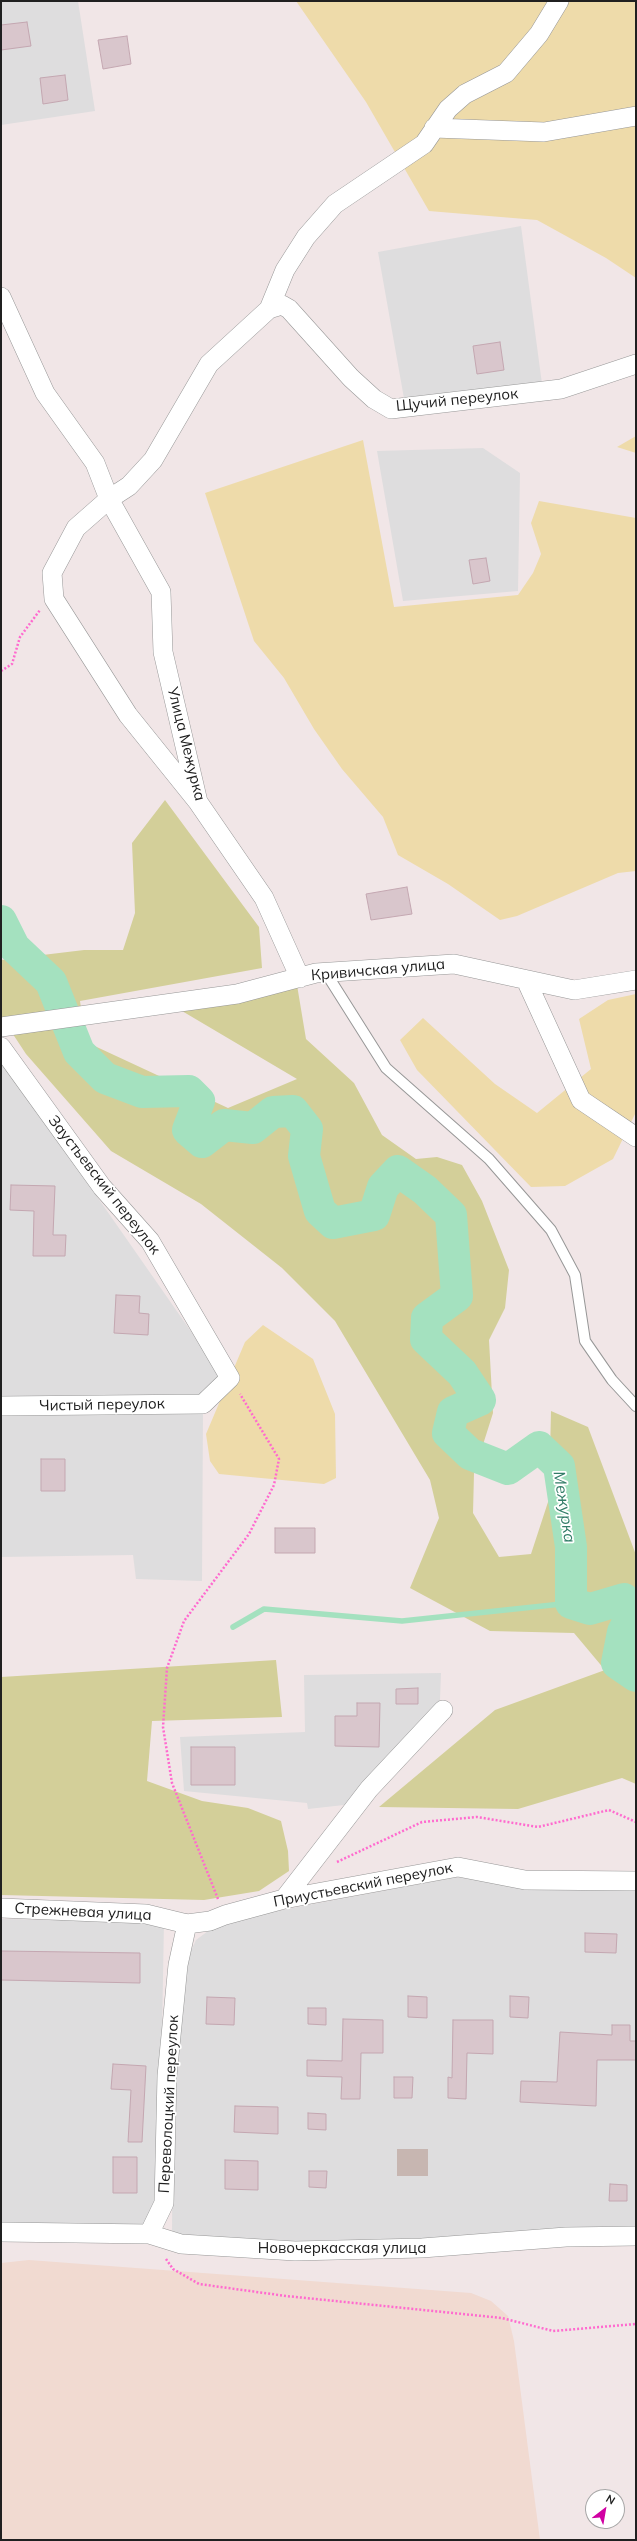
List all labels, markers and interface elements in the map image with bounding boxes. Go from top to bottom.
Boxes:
street label: Щучий переулок [395,385,519,415]
street label: Улица Межурка [163,685,209,803]
street label: Кривичская улица [310,955,446,985]
street label: Заустьевский переулок [44,1112,164,1258]
street label: Чистый переулок [39,1395,165,1415]
water label: Межурка [549,1470,579,1544]
street label: Приустьевский переулок [272,1859,454,1911]
street label: Стрежневая улица [14,1899,152,1925]
street label: Переволоцкий переулок [155,2014,183,2194]
street label: Новочеркасская улица [258,2239,426,2257]
north arrow [585,2489,625,2529]
text: N [603,2491,618,2508]

